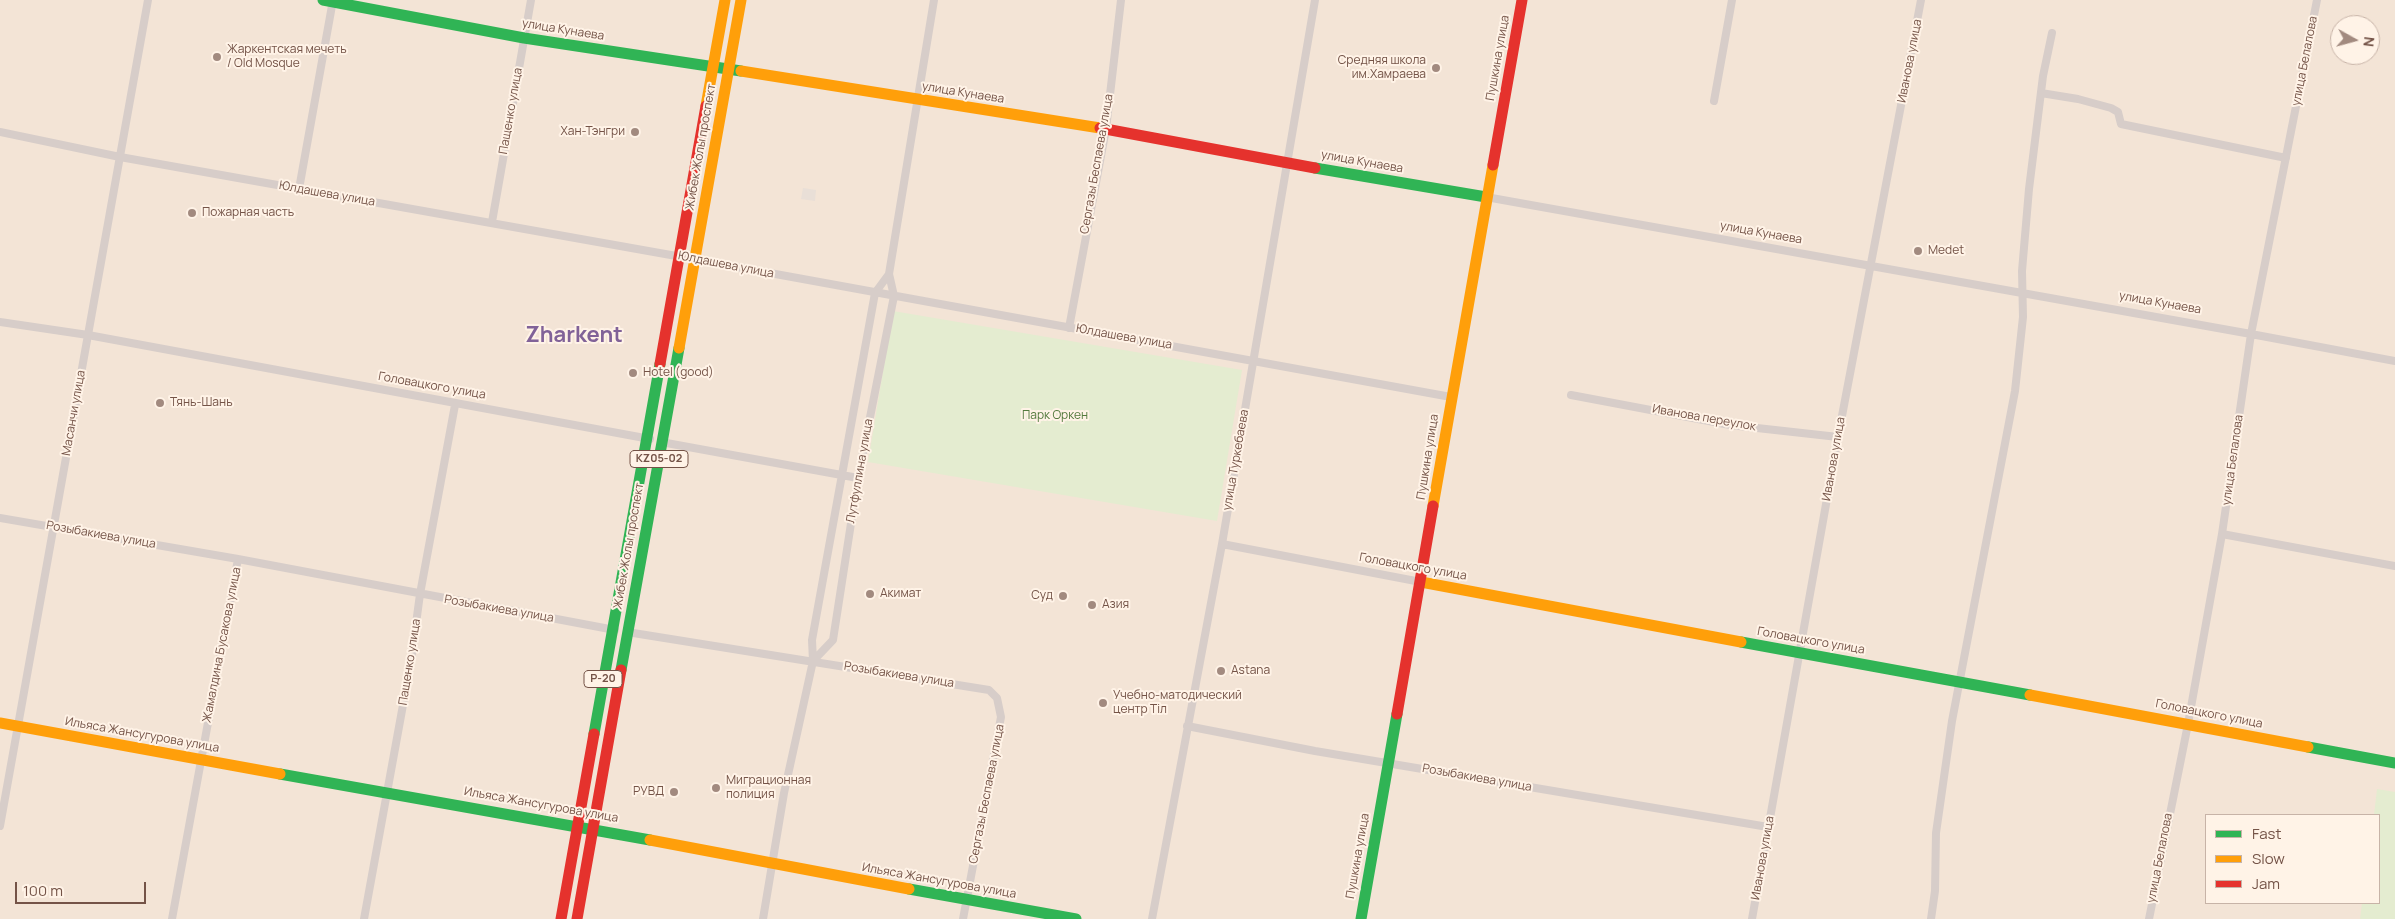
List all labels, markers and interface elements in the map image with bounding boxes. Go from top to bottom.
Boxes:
street label: Пушкина улица [1483,14,1513,102]
street label: улица Белалова [2289,15,2321,107]
north arrow [2330,15,2380,65]
street label: улица Кунаева [521,16,605,44]
street label: Иванова улица [1895,18,1925,104]
text: N [2359,36,2379,48]
place label: Жаркентская мечеть / Old Mosque [227,43,347,71]
marker: Жаркентская мечеть / Old Mosque [211,51,223,63]
place label: Средняя школа им.Хамраева [1338,54,1426,82]
marker: Средняя школа им.Хамраева [1430,62,1442,74]
street label: Пащенко улица [496,67,526,155]
street label: улица Кунаева [921,79,1005,107]
street label: Жибек Жолы проспект [683,83,719,211]
street label: Сергазы Беспаева улица [1078,93,1116,235]
place label: Хан-Тэнгри [560,125,625,139]
marker: Хан-Тэнгри [629,126,641,138]
street label: улица Кунаева [1320,148,1404,176]
street label: Юлдашева улица [278,178,376,210]
place label: Пожарная часть [202,206,294,220]
marker: Пожарная часть [186,207,198,219]
street label: улица Кунаева [1719,219,1803,247]
place label: Medet [1928,244,1964,258]
marker: Medet [1912,245,1924,257]
street label: Юлдашева улица [677,249,775,281]
street label: улица Кунаева [2118,289,2202,317]
street label: Юлдашева улица [1075,321,1173,353]
district label: Zharkent [525,323,623,349]
place label: Hotel (good) [643,366,714,380]
marker: Hotel (good) [627,367,639,379]
street label: Масанчи улица [59,369,89,457]
street label: Головацкого улица [377,369,487,403]
place label: Тянь-Шань [170,396,233,410]
marker: Тянь-Шань [154,397,166,409]
street label: Иванова переулок [1651,402,1757,434]
street label: улица Туркебаева [1220,408,1252,512]
park label: Парк Оркен [1022,409,1088,423]
street label: Пушкина улица [1414,413,1442,501]
street label: улица Белалова [2220,414,2246,506]
street label: Иванова улица [1820,416,1848,502]
street label: Лутфуллина улица [844,418,876,524]
road number: KZ05-02 [630,450,688,468]
street label: Жибек Жолы проспект [611,482,647,610]
street label: Розыбакиева улица [45,518,157,552]
street label: Головацкого улица [1358,550,1468,584]
street label: Жамалдина Бусакова улица [200,566,244,724]
place label: Акимат [880,587,921,601]
marker: Акимат [864,588,876,600]
place label: Суд [1031,589,1053,603]
marker: Суд [1057,590,1069,602]
street label: Розыбакиева улица [443,592,555,626]
place label: Азия [1102,598,1129,612]
marker: Азия [1086,599,1098,611]
street label: Пащенко улица [396,618,424,706]
street label: Головацкого улица [1756,624,1866,658]
street label: Розыбакиева улица [843,659,955,691]
place label: Astana [1231,664,1270,678]
marker: Astana [1215,665,1227,677]
road number: Р-20 [584,671,622,688]
place label: Учебно-матодический центр Тіл [1113,689,1242,717]
marker: Учебно-матодический центр Тіл [1097,697,1109,709]
street label: Головацкого улица [2154,697,2264,731]
street label: Ильяса Жансугурова улица [64,714,220,756]
street label: Сергазы Беспаева улица [966,723,1008,865]
street label: Розыбакиева улица [1421,761,1533,795]
place label: Миграционная полиция [726,774,811,802]
marker: Миграционная полиция [710,782,722,794]
street label: Ильяса Жансугурова улица [463,784,619,826]
place label: РУВД [633,785,664,799]
marker: РУВД [668,786,680,798]
street label: Пушкина улица [1343,812,1373,900]
street label: улица Белалова [2144,812,2176,904]
legend [2205,814,2380,904]
street label: Иванова улица [1749,815,1777,901]
text: Fast [2252,823,2281,844]
text: Slow [2252,848,2285,869]
street label: Ильяса Жансугурова улица [861,860,1017,902]
scale bar [18,872,149,904]
text: Jam [2252,873,2280,894]
text: 100 m [23,880,63,901]

